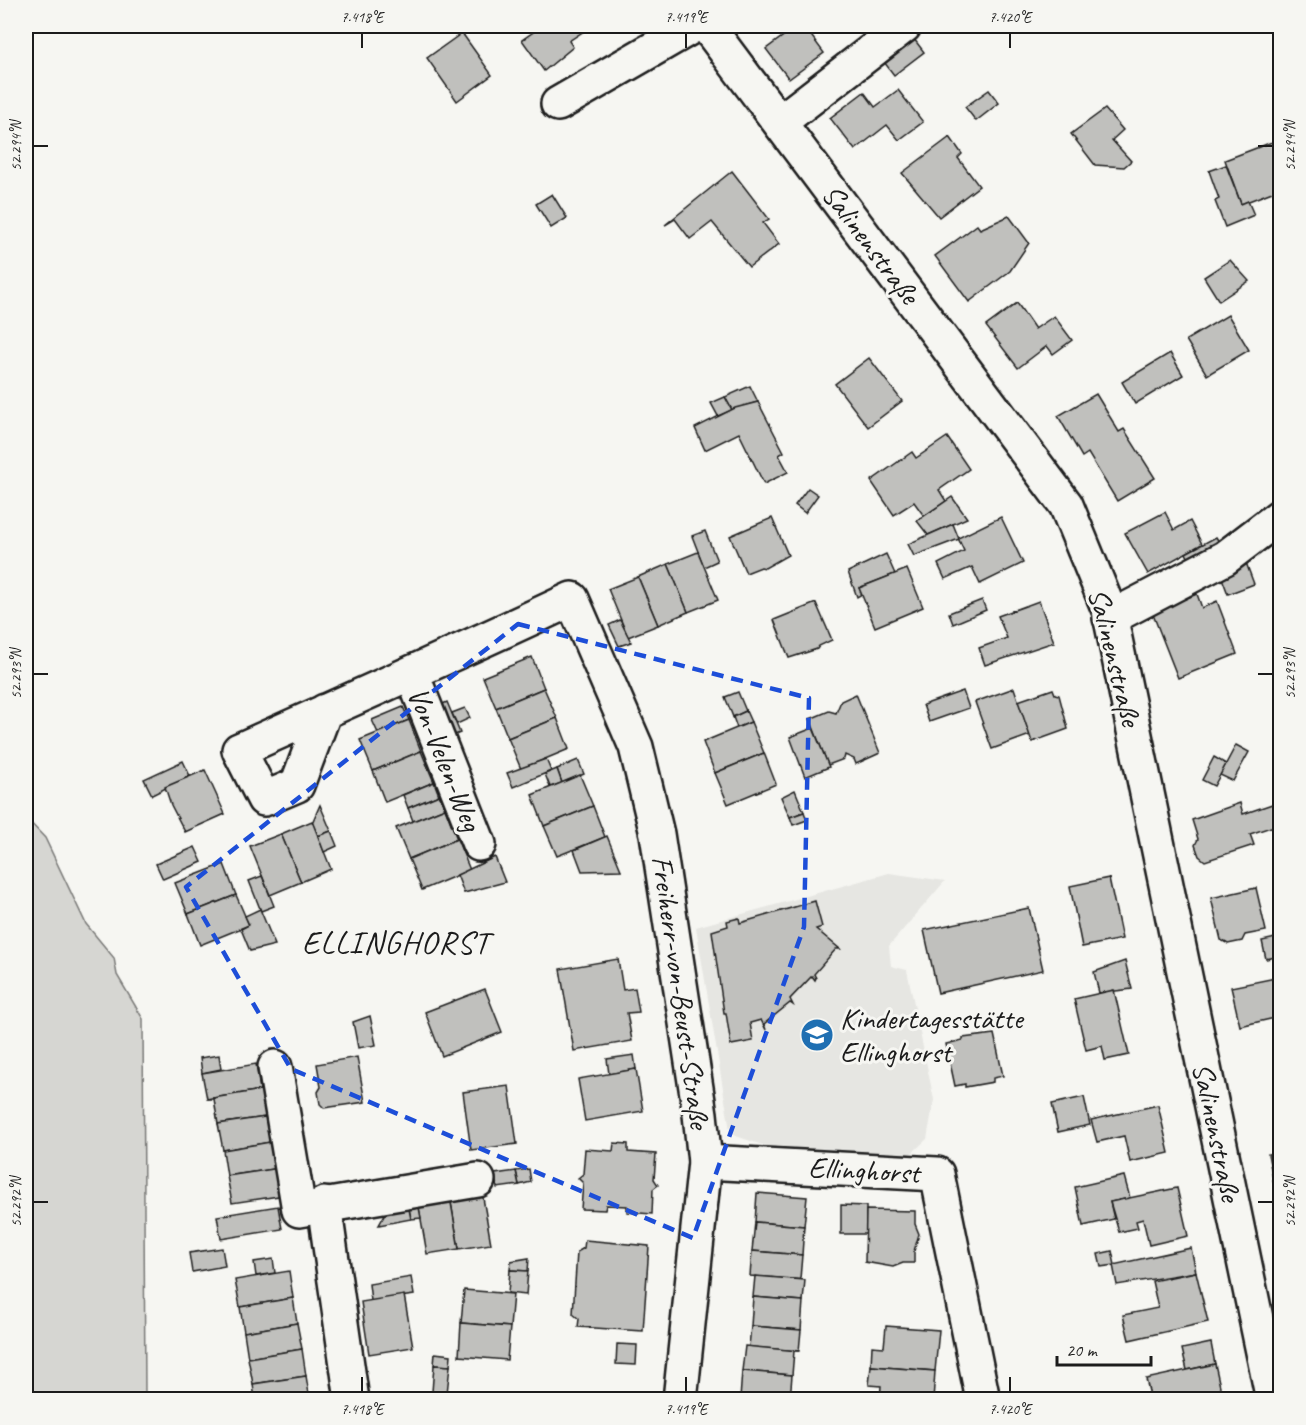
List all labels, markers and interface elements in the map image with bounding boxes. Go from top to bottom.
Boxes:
text: 7.418°E [341,8,385,27]
text: 7.419°E [665,8,709,27]
text: 7.420°E [989,8,1033,27]
text: 52.294°N [7,118,26,171]
text: 52.294°N [1281,118,1300,171]
street label: Salinenstraße [814,176,930,313]
street label: Salinenstraße [1080,584,1151,732]
text: 52.293°N [7,646,26,699]
text: 52.293°N [1281,646,1300,699]
street label: Von-Velen-Weg [399,681,492,838]
street label: Freiherr-von-Beust-Straße [643,853,719,1133]
district label: ELLINGHORST [302,922,495,963]
place label: Kindertagesstätte Ellinghorst [840,999,1025,1071]
school or university icon: Kindertagesstätte Ellinghorst [799,1017,835,1053]
street label: Salinenstraße [1184,1059,1251,1207]
street label: Ellinghorst [808,1148,923,1192]
text: 52.292°N [7,1174,26,1227]
text: 52.292°N [1281,1174,1300,1227]
scale bar [1057,1329,1152,1367]
text: 20 m [1066,1339,1099,1361]
text: 7.418°E [341,1400,385,1419]
text: 7.419°E [665,1400,709,1419]
text: 7.420°E [989,1400,1033,1419]

